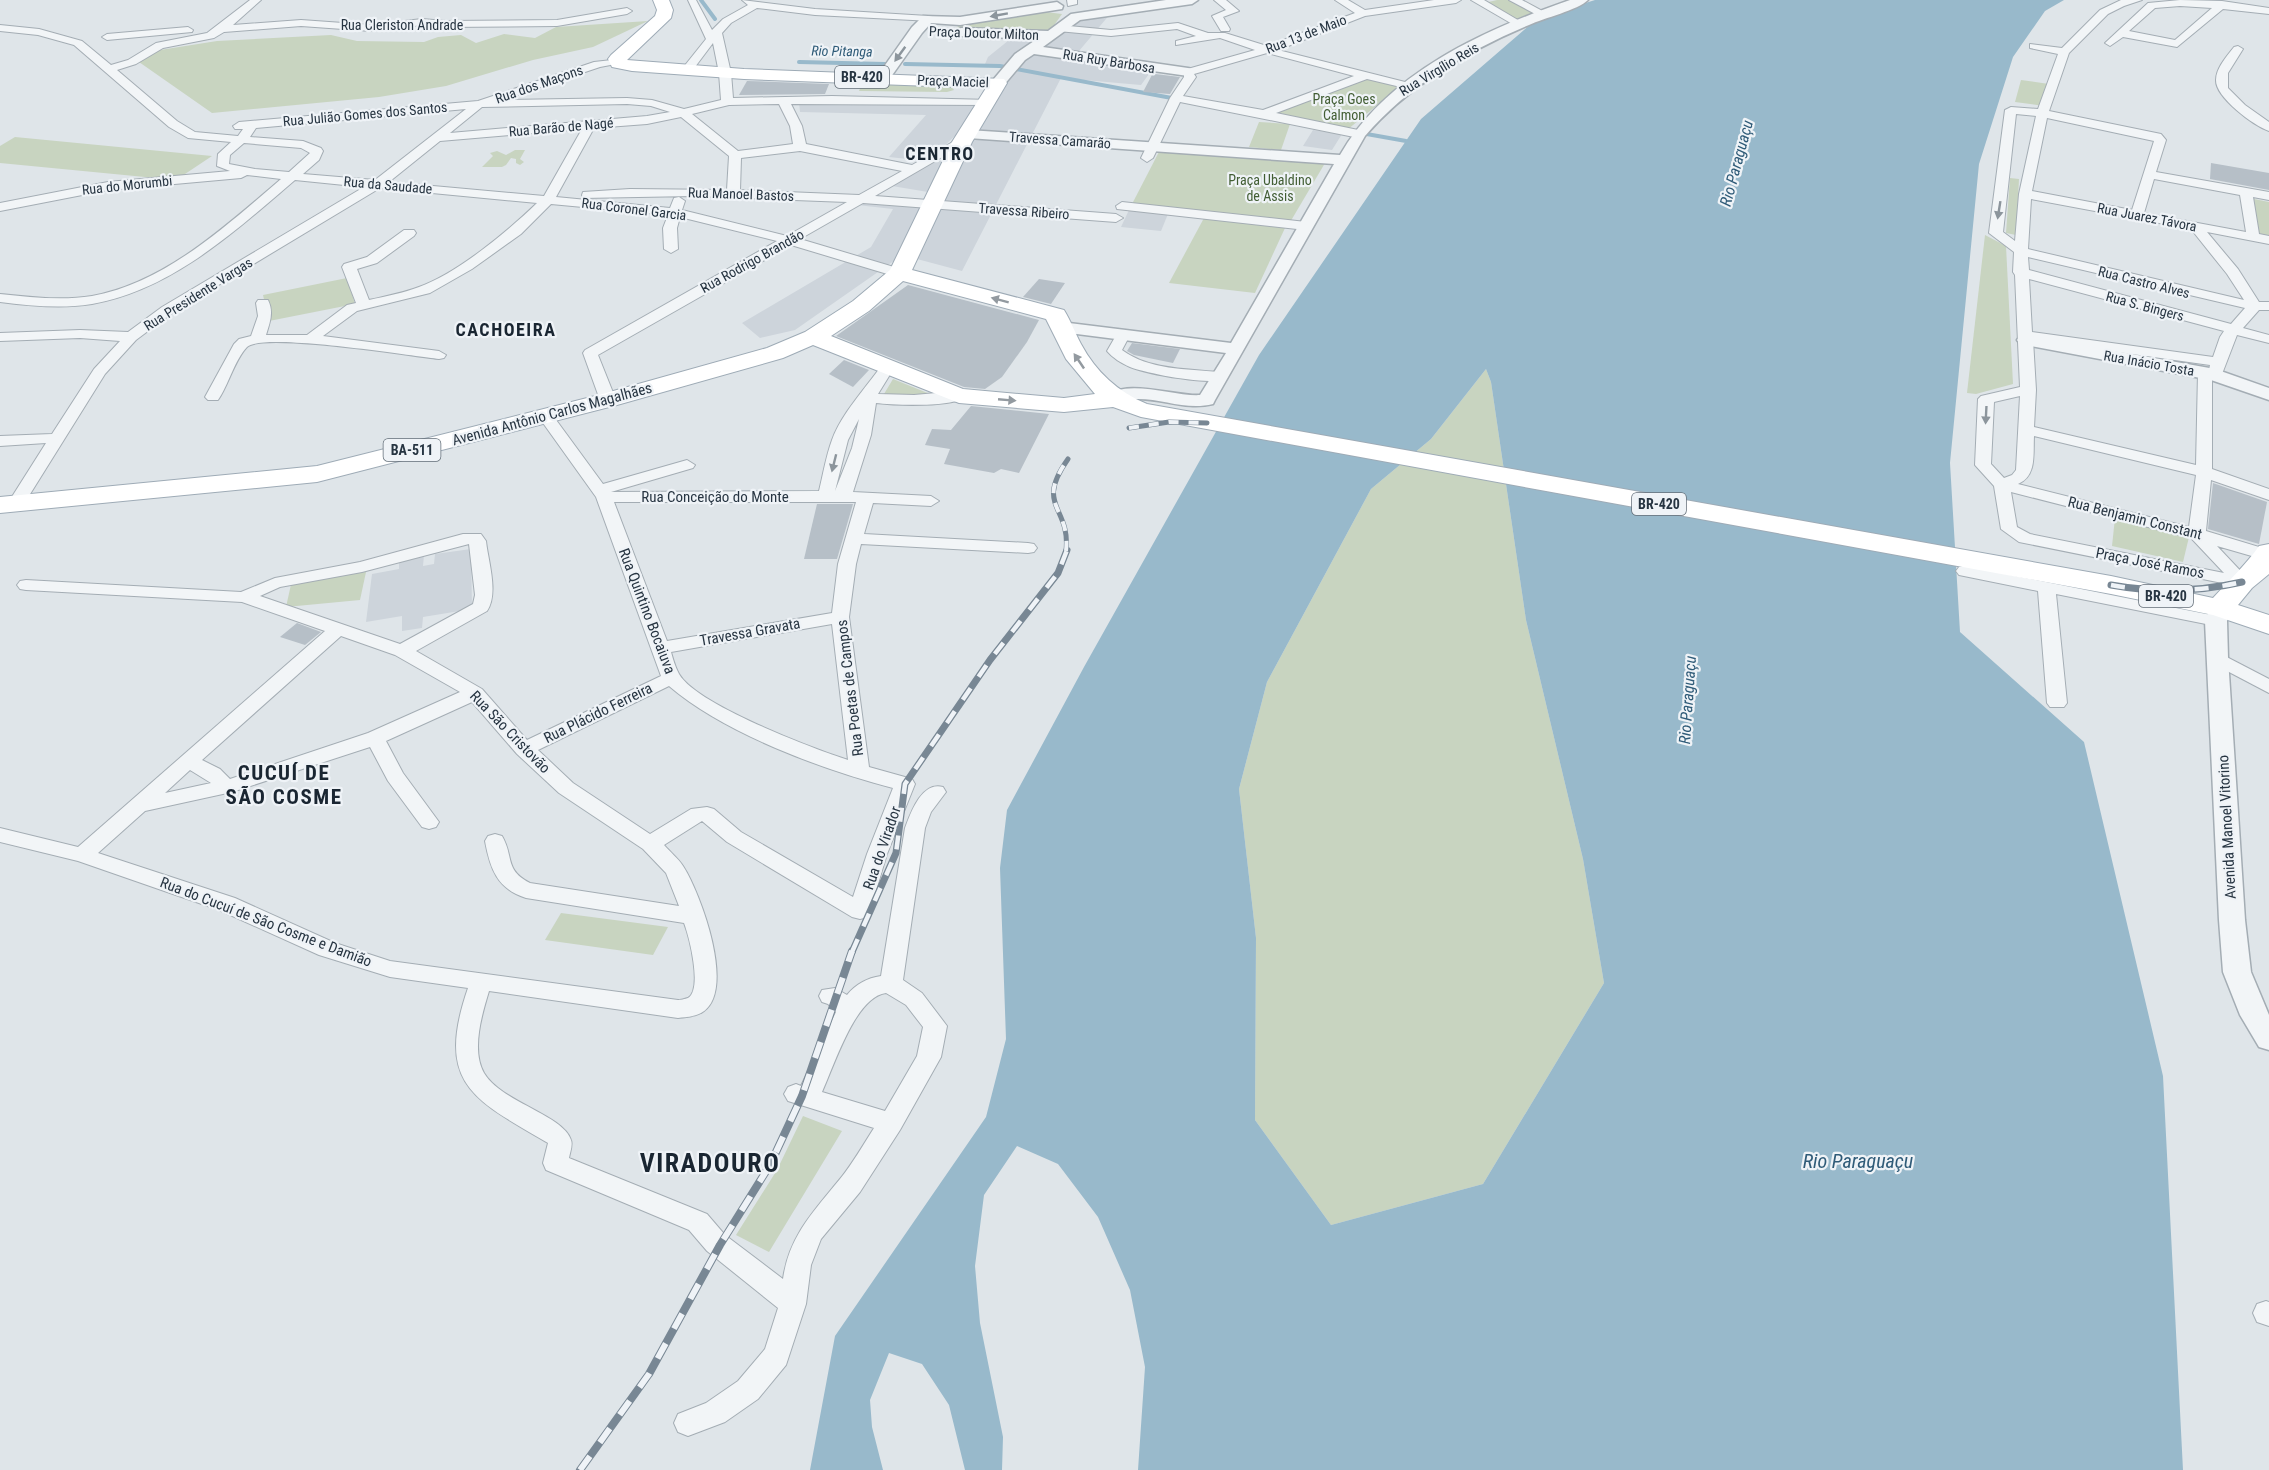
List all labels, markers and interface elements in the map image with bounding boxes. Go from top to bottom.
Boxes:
one-way arrow [989,10,1008,19]
street label: Rua 13 de Maio [1263,11,1349,57]
street label: Rua Cleriston Andrade [341,17,464,33]
street label: Praça Doutor Milton [929,23,1039,43]
street label: Rua Virgílio Reis [1396,39,1482,99]
water label: Rio Pitanga [811,42,873,60]
one-way arrow [894,46,906,62]
street label: Rua Ruy Barbosa [1062,46,1156,76]
street label: Rua dos Maçons [493,62,585,106]
road number: BR-420 [835,66,889,88]
street label: Praça Maciel [917,72,989,90]
park label: Praça Goes Calmon [1312,91,1376,123]
street label: Rua Julião Gomes dos Santos [282,99,448,129]
street label: Rua Barão de Nagé [508,114,614,140]
water label: Rio Paraguaçu [1716,118,1757,208]
street label: Travessa Camarão [1008,128,1112,152]
district label: CENTRO [905,143,975,164]
street label: Rua do Morumbi [81,172,173,198]
park label: Praça Ubaldino de Assis [1228,172,1312,204]
street label: Rua da Saudade [343,173,433,197]
street label: Rua Manoel Bastos [688,184,794,204]
street label: Rua Coronel Garcia [581,195,687,223]
street label: Travessa Ribeiro [978,200,1070,222]
one-way arrow [1994,200,2003,219]
street label: Rua Juarez Távora [2096,200,2198,234]
street label: Rua Rodrigo Brandão [697,226,807,296]
street label: Rua Presidente Vargas [141,254,255,334]
street label: Rua Castro Alves [2097,263,2191,301]
street label: Rua S. Bingers [2104,288,2186,324]
one-way arrow [990,294,1009,304]
district label: CACHOEIRA [456,319,556,340]
street label: Rua Inácio Tosta [2102,347,2196,379]
one-way arrow [1074,353,1085,369]
street label: Avenida Antônio Carlos Magalhães [450,379,654,449]
one-way arrow [997,395,1016,405]
one-way arrow [1981,405,1990,424]
road number: BA-511 [384,439,440,461]
one-way arrow [829,454,839,473]
street label: Rua Conceição do Monte [641,488,789,506]
road number: BR-420 [1632,493,1686,515]
street label: Rua Benjamin Constant [2066,493,2204,543]
street label: Praça José Ramos [2094,544,2206,582]
street label: Rua Quintino Bocaiuva [615,546,679,676]
road number: BR-420 [2139,585,2193,607]
street label: Travessa Gravata [698,614,802,650]
street label: Rua Poetas de Campos [833,619,867,757]
water label: Rio Paraguaçu [1675,655,1700,745]
street label: Rua Plácido Ferreira [541,679,655,747]
street label: Rua São Cristovão [466,687,554,777]
street label: Avenida Manoel Vitorino [2214,755,2240,899]
district label: CUCUÍ DE SÃO COSME [226,761,342,809]
street label: Rua do Virador [859,803,905,892]
street label: Rua do Cucuí de São Cosme e Damião [158,873,374,971]
district label: VIRADOURO [640,1148,780,1178]
water label: Rio Paraguaçu [1803,1149,1913,1173]

